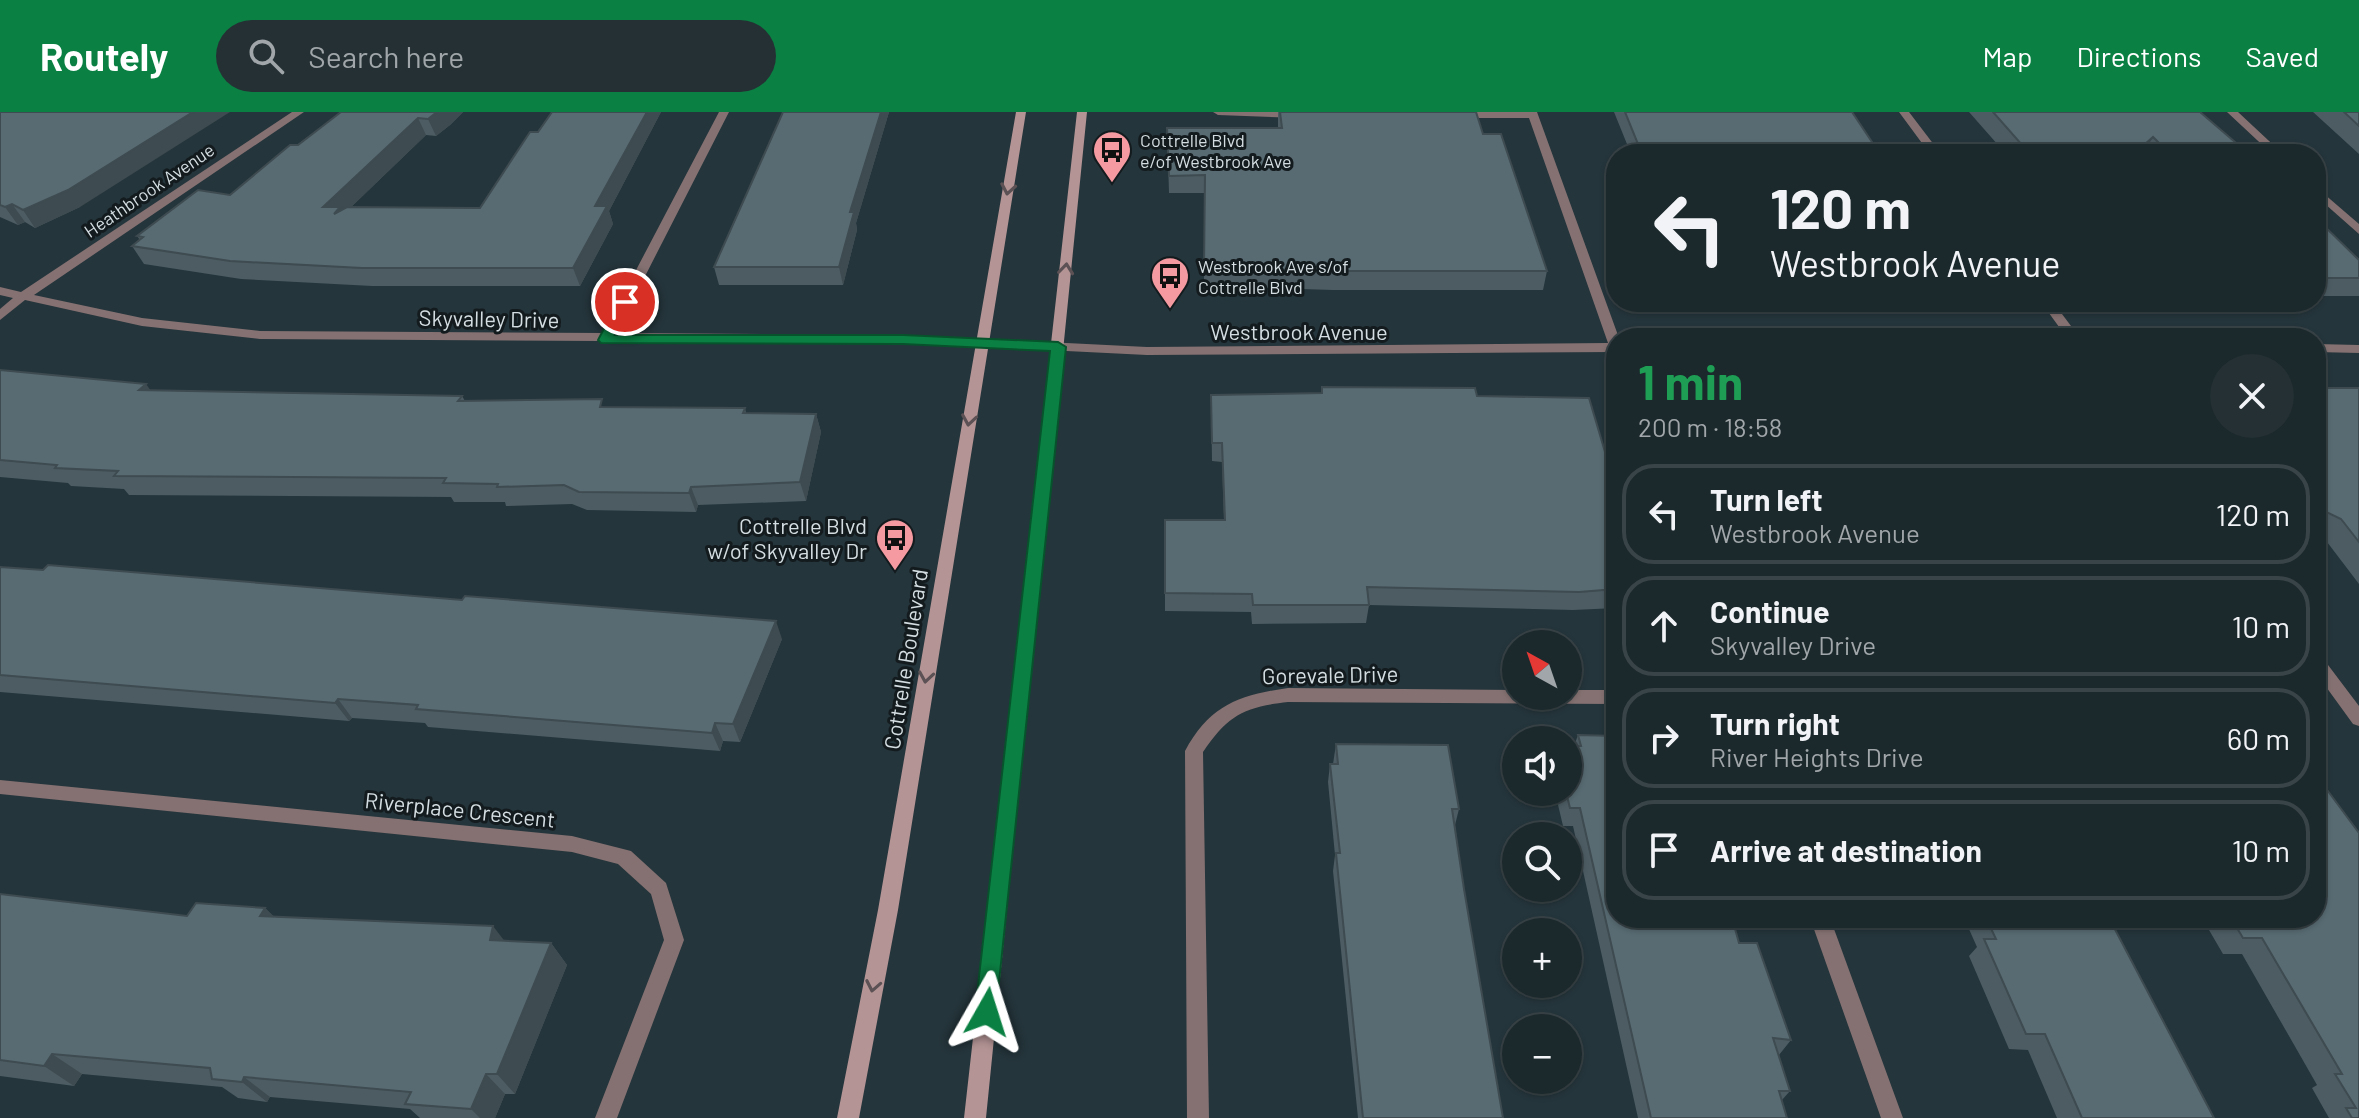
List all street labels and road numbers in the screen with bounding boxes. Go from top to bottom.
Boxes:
street label: Heathbrook Avenue [80,138,218,242]
street label: Skyvalley Drive [418,304,560,332]
street label: Westbrook Avenue [1210,318,1388,344]
street label: Cottrelle Boulevard [878,567,932,751]
street label: Gorevale Drive [1262,660,1398,688]
street label: Riverplace Crescent [364,786,556,832]

